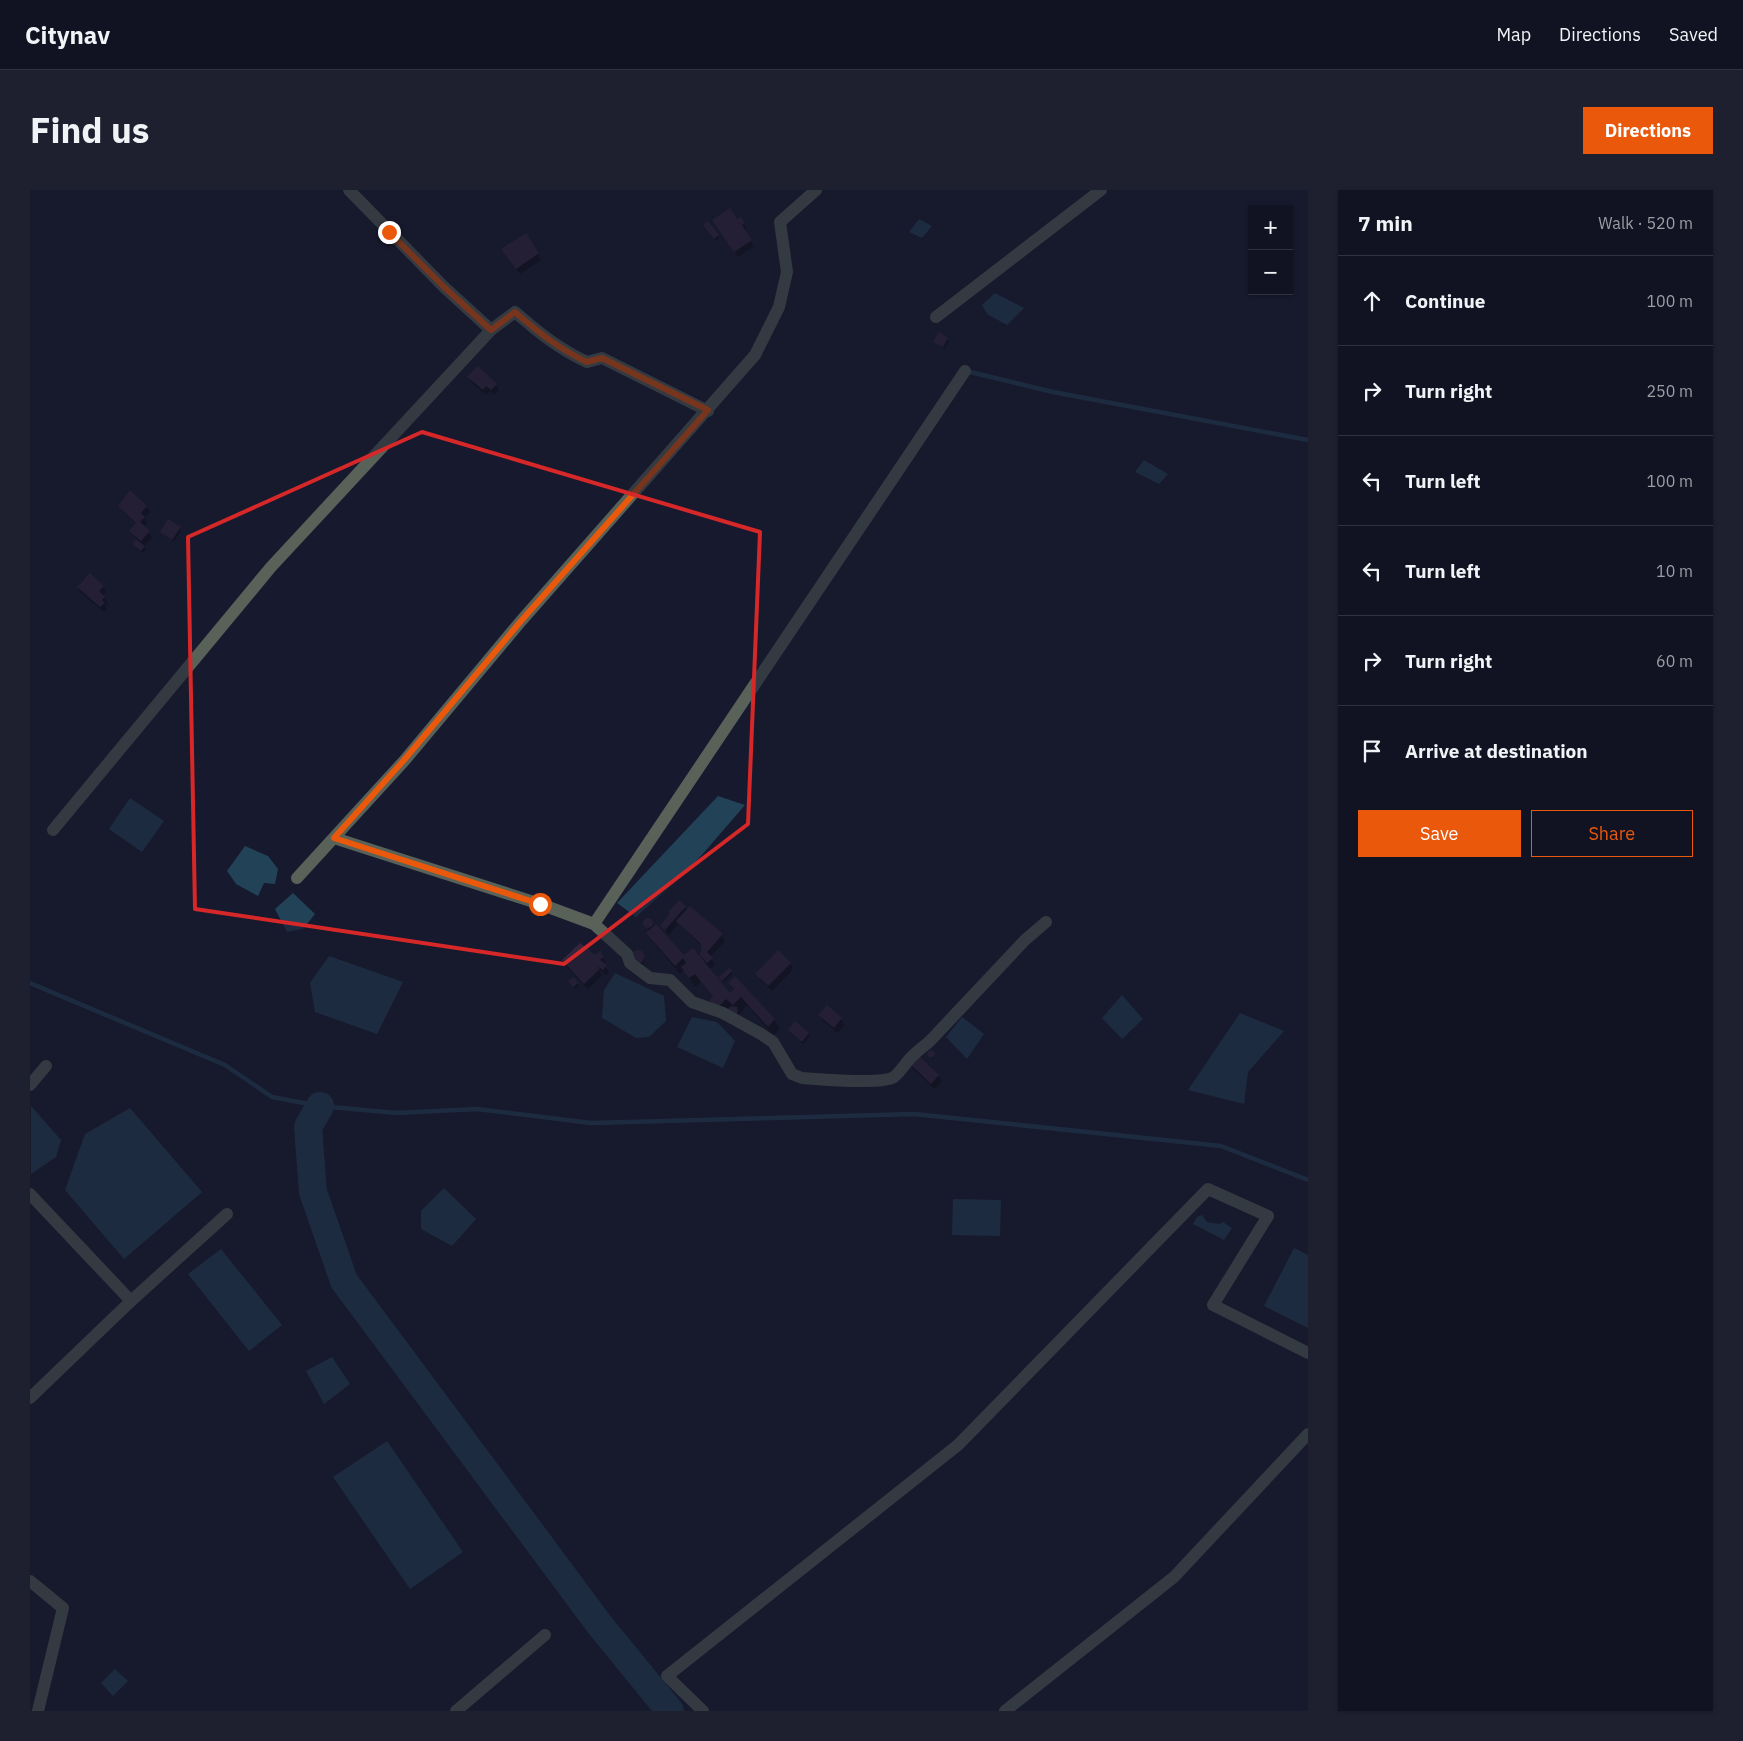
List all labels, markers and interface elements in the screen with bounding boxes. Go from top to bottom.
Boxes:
text: Citynav [25,19,110,51]
text: Map [1496,23,1531,46]
text: Directions [1559,23,1641,46]
text: Saved [1669,23,1718,46]
text: Find us [30,107,149,153]
button: Directions [1583,107,1713,154]
map controls [1248,205,1293,295]
button: + [1248,205,1293,250]
text: 7 min [1358,209,1413,237]
text: Walk · 520 m [1598,213,1693,233]
route end [378,221,401,244]
button: − [1248,250,1293,295]
icon: ahead [1358,287,1386,315]
text: Continue [1405,289,1485,313]
text: 100 m [1646,291,1693,311]
icon: right [1358,377,1386,405]
text: Turn right [1405,379,1492,403]
text: 250 m [1646,381,1693,401]
icon: left [1358,467,1386,495]
text: Turn left [1405,469,1481,493]
text: 100 m [1646,471,1693,491]
icon: left [1358,557,1386,585]
text: Turn left [1405,559,1481,583]
text: 10 m [1656,561,1693,581]
icon: right [1358,647,1386,675]
text: Turn right [1405,649,1492,673]
text: 60 m [1656,651,1693,671]
icon: arrive [1358,737,1386,765]
text: Arrive at destination [1405,739,1588,763]
button: Save [1358,810,1521,857]
button: Share [1531,810,1693,857]
route start [529,893,552,916]

